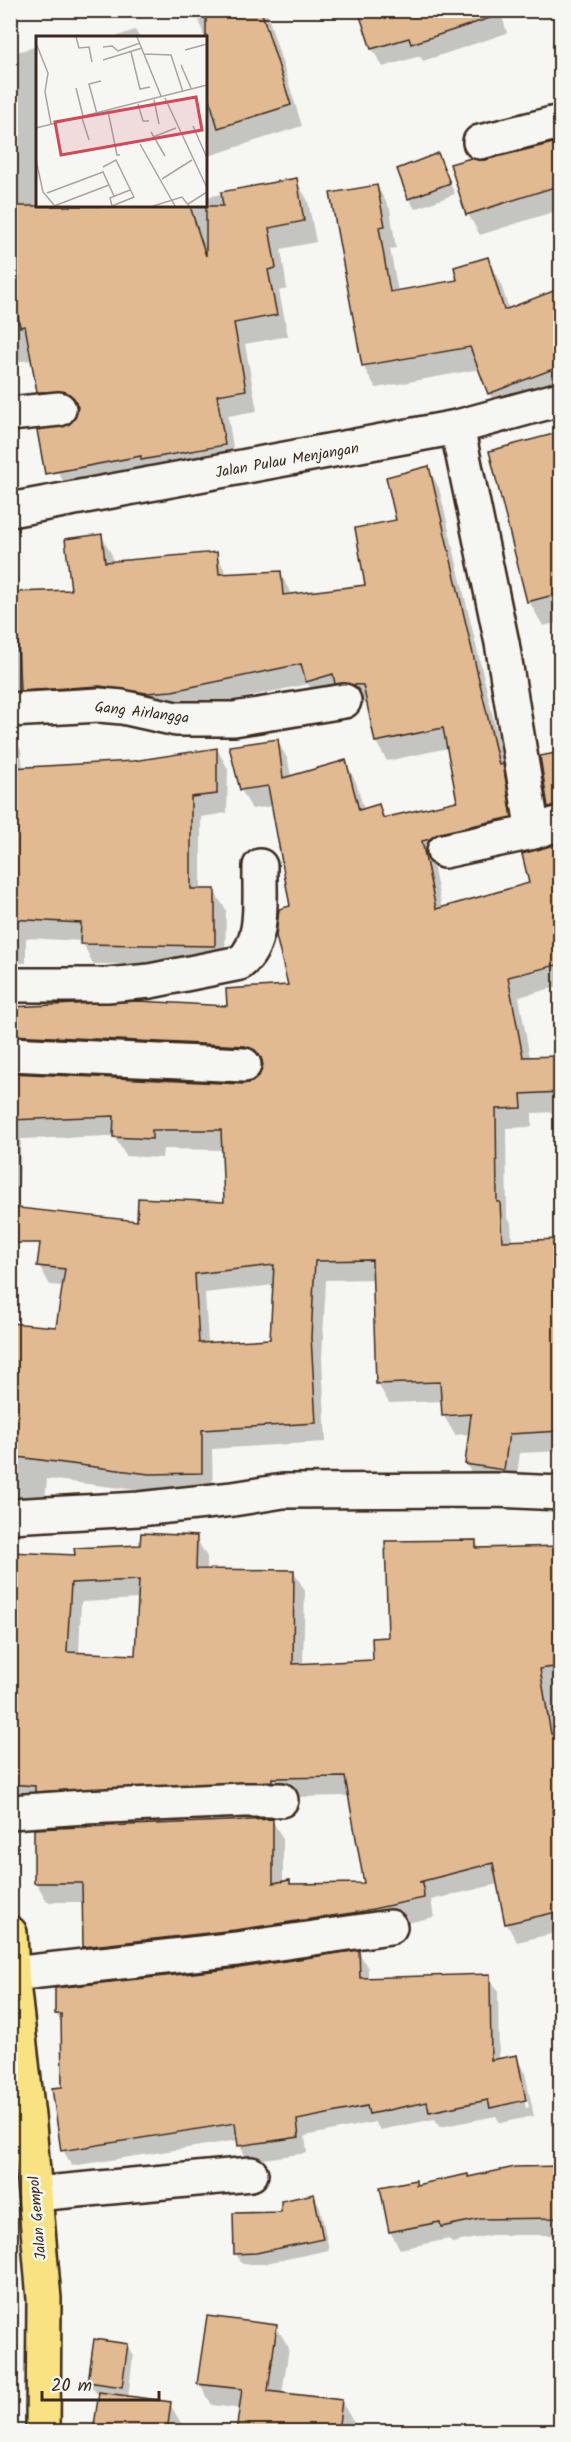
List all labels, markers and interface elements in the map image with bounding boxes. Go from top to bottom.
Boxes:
inset map [36,36,207,207]
street label: Jalan Pulau Menjangan [213,437,361,485]
street label: Gang Airlangga [93,695,190,731]
street label: Jalan Gempol [22,2175,54,2261]
scale bar [42,2364,159,2402]
text: 20 m [51,2372,92,2401]

